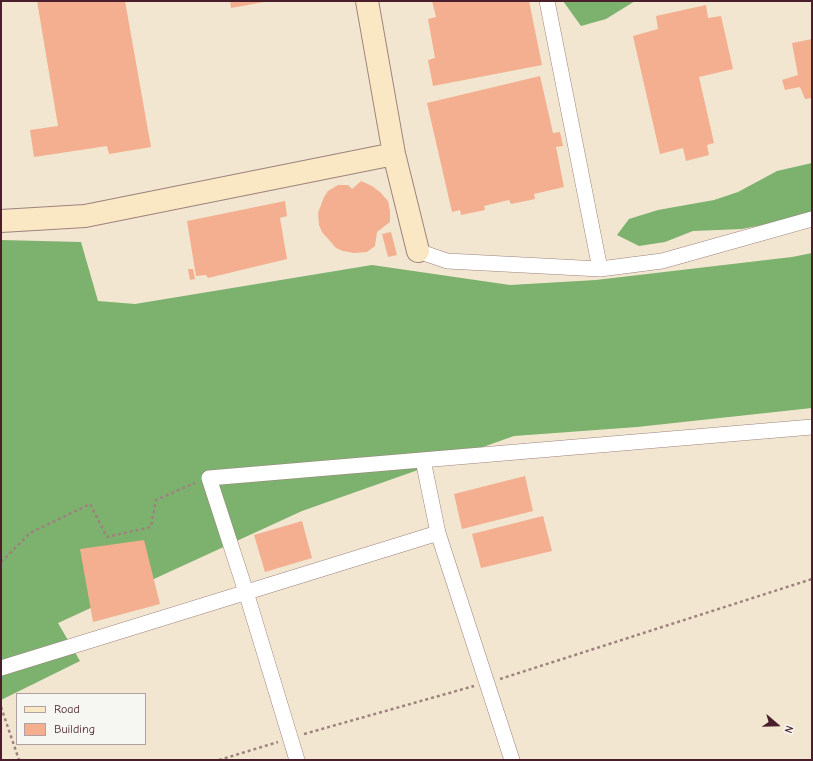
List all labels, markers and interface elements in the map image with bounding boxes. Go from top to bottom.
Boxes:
legend [16,693,146,745]
text: Road [54,702,80,716]
north arrow [757,705,797,745]
text: Building [54,722,95,736]
text: N [781,724,796,735]

